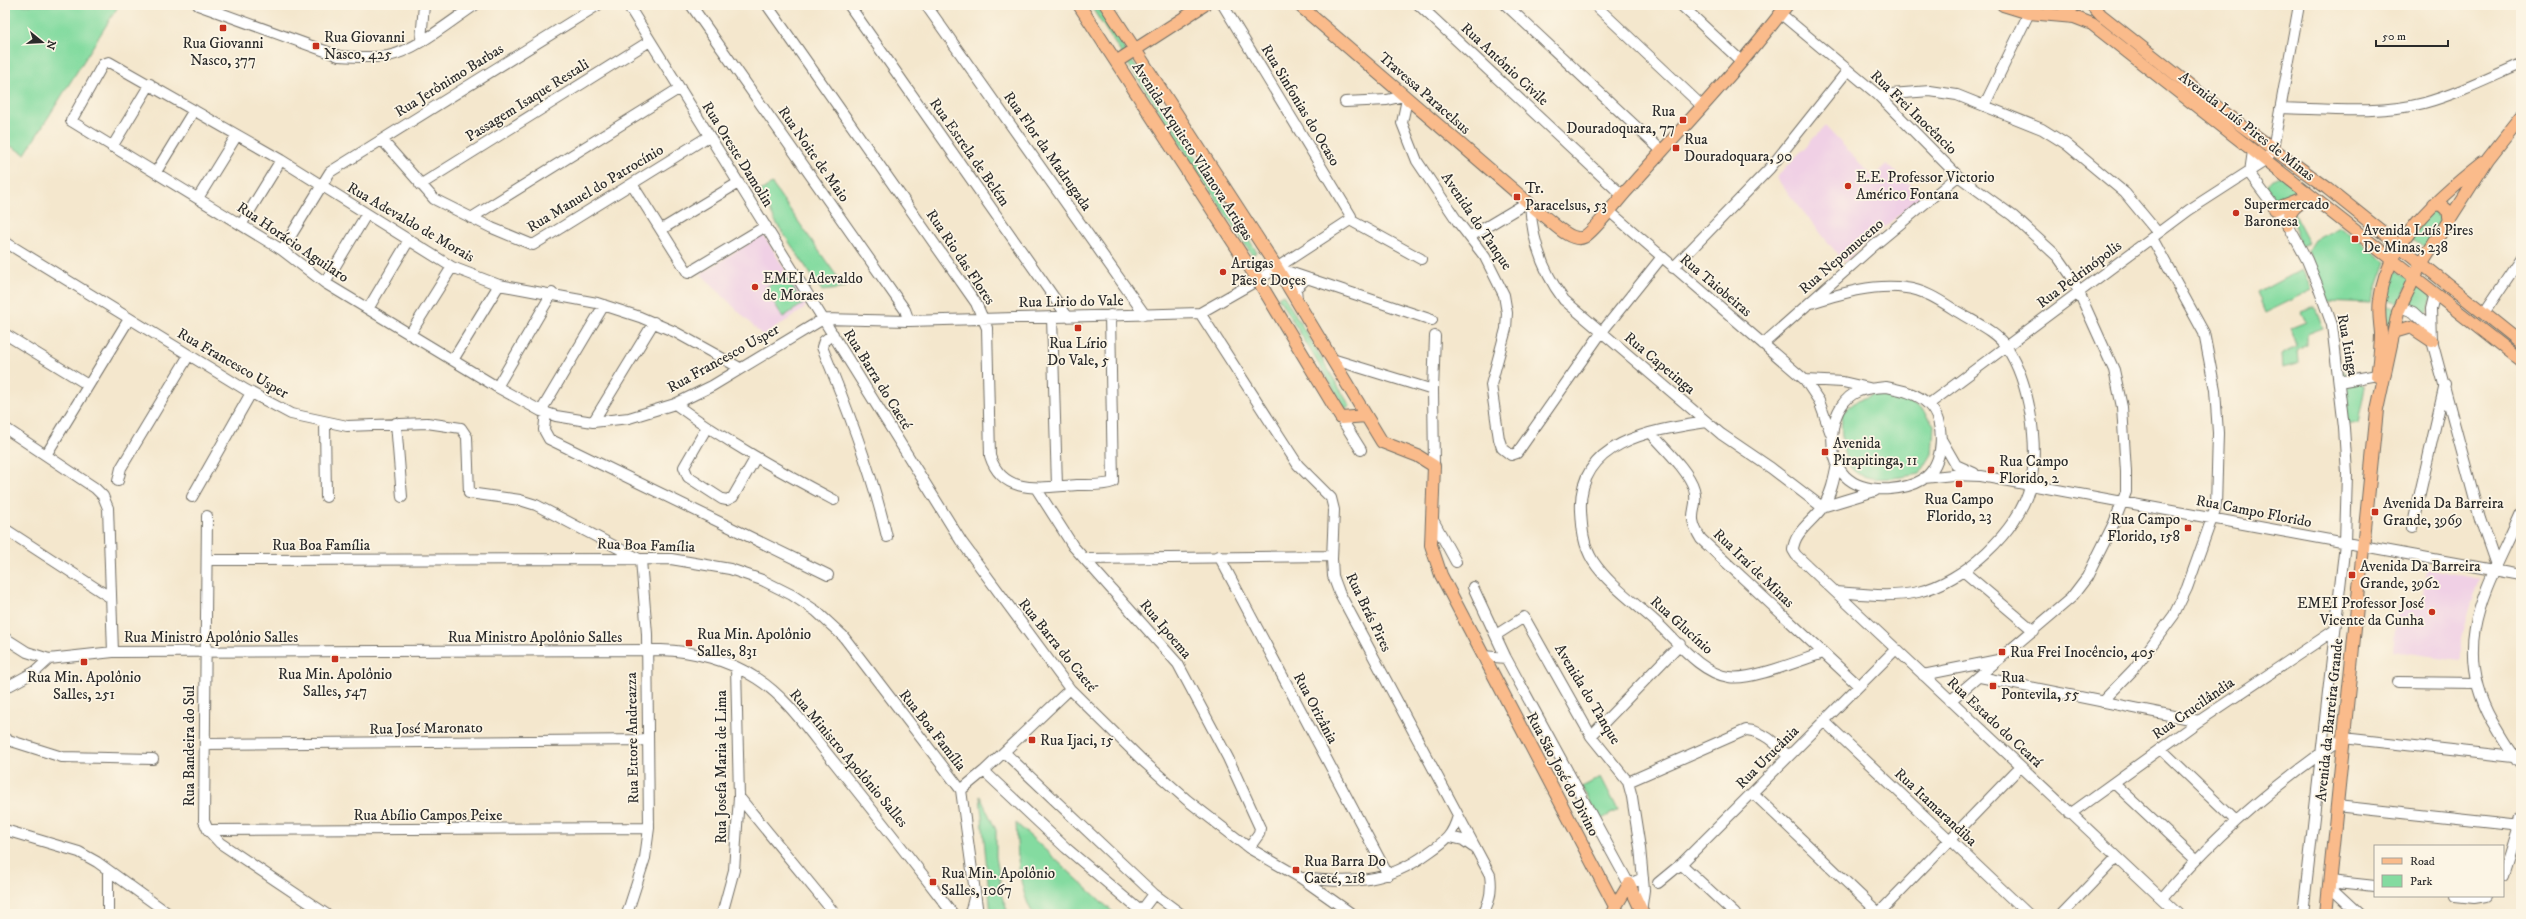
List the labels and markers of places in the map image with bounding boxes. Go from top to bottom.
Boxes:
marker: Rua Giovanni Nasco, 377 [218,23,228,33]
place label: Rua Giovanni Nasco, 425 [324,28,405,64]
place label: Rua Giovanni Nasco, 377 [183,34,264,70]
marker: Rua Giovanni Nasco, 425 [311,41,321,51]
place label: Rua Douradoquara, 77 [1566,102,1676,138]
marker: Rua Douradoquara, 77 [1678,115,1688,125]
place label: Rua Douradoquara, 90 [1684,130,1792,166]
marker: Rua Douradoquara, 90 [1671,143,1681,153]
place label: E.E. Professor Victorio Américo Fontana [1856,168,1995,204]
place label: Tr. Paracelsus, 53 [1525,179,1607,215]
marker: E.E. Professor Victorio Américo Fontana [1843,181,1853,191]
marker: Tr. Paracelsus, 53 [1512,192,1522,202]
place label: Supermercado Baronesa [2244,195,2329,231]
marker: Supermercado Baronesa [2231,208,2241,218]
place label: Avenida Luís Pires De Minas, 238 [2363,221,2473,257]
marker: Avenida Luís Pires De Minas, 238 [2350,234,2360,244]
place label: Artigas Pães e Doçes [1231,254,1306,290]
marker: Artigas Pães e Doçes [1218,267,1228,277]
place label: EMEI Adevaldo de Moraes [763,269,863,305]
marker: EMEI Adevaldo de Moraes [750,282,760,292]
marker: Rua Lírio Do Vale, 5 [1073,323,1083,333]
place label: Rua Lírio Do Vale, 5 [1047,334,1110,370]
place label: Avenida Pirapitinga, 11 [1833,434,1917,470]
marker: Avenida Pirapitinga, 11 [1820,447,1830,457]
place label: Rua Campo Florido, 2 [1999,452,2068,488]
marker: Rua Campo Florido, 2 [1986,465,1996,475]
marker: Rua Campo Florido, 23 [1954,479,1964,489]
place label: Rua Campo Florido, 23 [1924,490,1994,526]
place label: Avenida Da Barreira Grande, 3969 [2383,494,2504,530]
marker: Avenida Da Barreira Grande, 3969 [2370,507,2380,517]
place label: Rua Campo Florido, 158 [2107,510,2180,546]
marker: Rua Campo Florido, 158 [2183,523,2193,533]
place label: Avenida Da Barreira Grande, 3962 [2360,557,2481,593]
marker: Avenida Da Barreira Grande, 3962 [2347,570,2357,580]
place label: EMEI Professor José Vicente da Cunha [2297,594,2425,630]
marker: EMEI Professor José Vicente da Cunha [2427,607,2437,617]
place label: Rua Min. Apolônio Salles, 831 [697,625,811,661]
marker: Rua Min. Apolônio Salles, 831 [684,638,694,648]
place label: Rua Frei Inocêncio, 405 [2010,643,2155,662]
marker: Rua Frei Inocêncio, 405 [1997,647,2007,657]
marker: Rua Min. Apolônio Salles, 547 [330,654,340,664]
marker: Rua Min. Apolônio Salles, 251 [79,657,89,667]
place label: Rua Min. Apolônio Salles, 547 [278,665,392,701]
place label: Rua Min. Apolônio Salles, 251 [27,668,141,704]
place label: Rua Pontevila, 55 [2001,668,2080,704]
marker: Rua Pontevila, 55 [1988,681,1998,691]
place label: Rua Ijaci, 15 [1040,731,1114,750]
marker: Rua Ijaci, 15 [1027,735,1037,745]
place label: Rua Barra Do Caeté, 218 [1304,852,1386,888]
place label: Rua Min. Apolônio Salles, 1067 [941,864,1055,900]
marker: Rua Barra Do Caeté, 218 [1291,865,1301,875]
marker: Rua Min. Apolônio Salles, 1067 [928,877,938,887]

